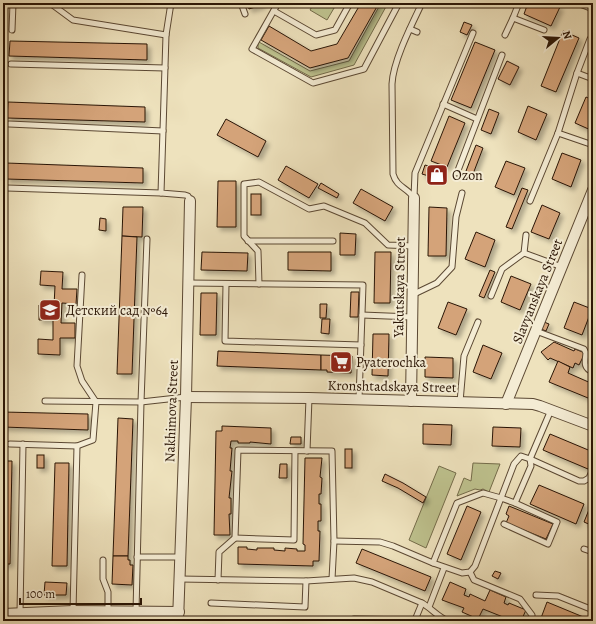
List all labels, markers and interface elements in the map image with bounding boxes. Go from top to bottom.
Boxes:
north arrow [538,18,578,58]
text: N [559,29,575,41]
shop icon: Ozon [424,162,450,188]
place label: Ozon [452,166,483,185]
street label: Slavyanskaya Street [508,235,567,347]
street label: Yakutskaya Street [389,236,410,339]
school or university icon: Детский сад №64 [37,297,63,323]
place label: Детский сад №64 [66,301,168,320]
supermarket icon: Pyaterochka [328,349,354,375]
place label: Pyaterochka [356,353,427,372]
street label: Nakhimova Street [160,359,183,463]
street label: Kronshtadskaya Street [327,376,457,397]
scale bar [20,580,141,606]
text: 100 m [26,586,55,602]

